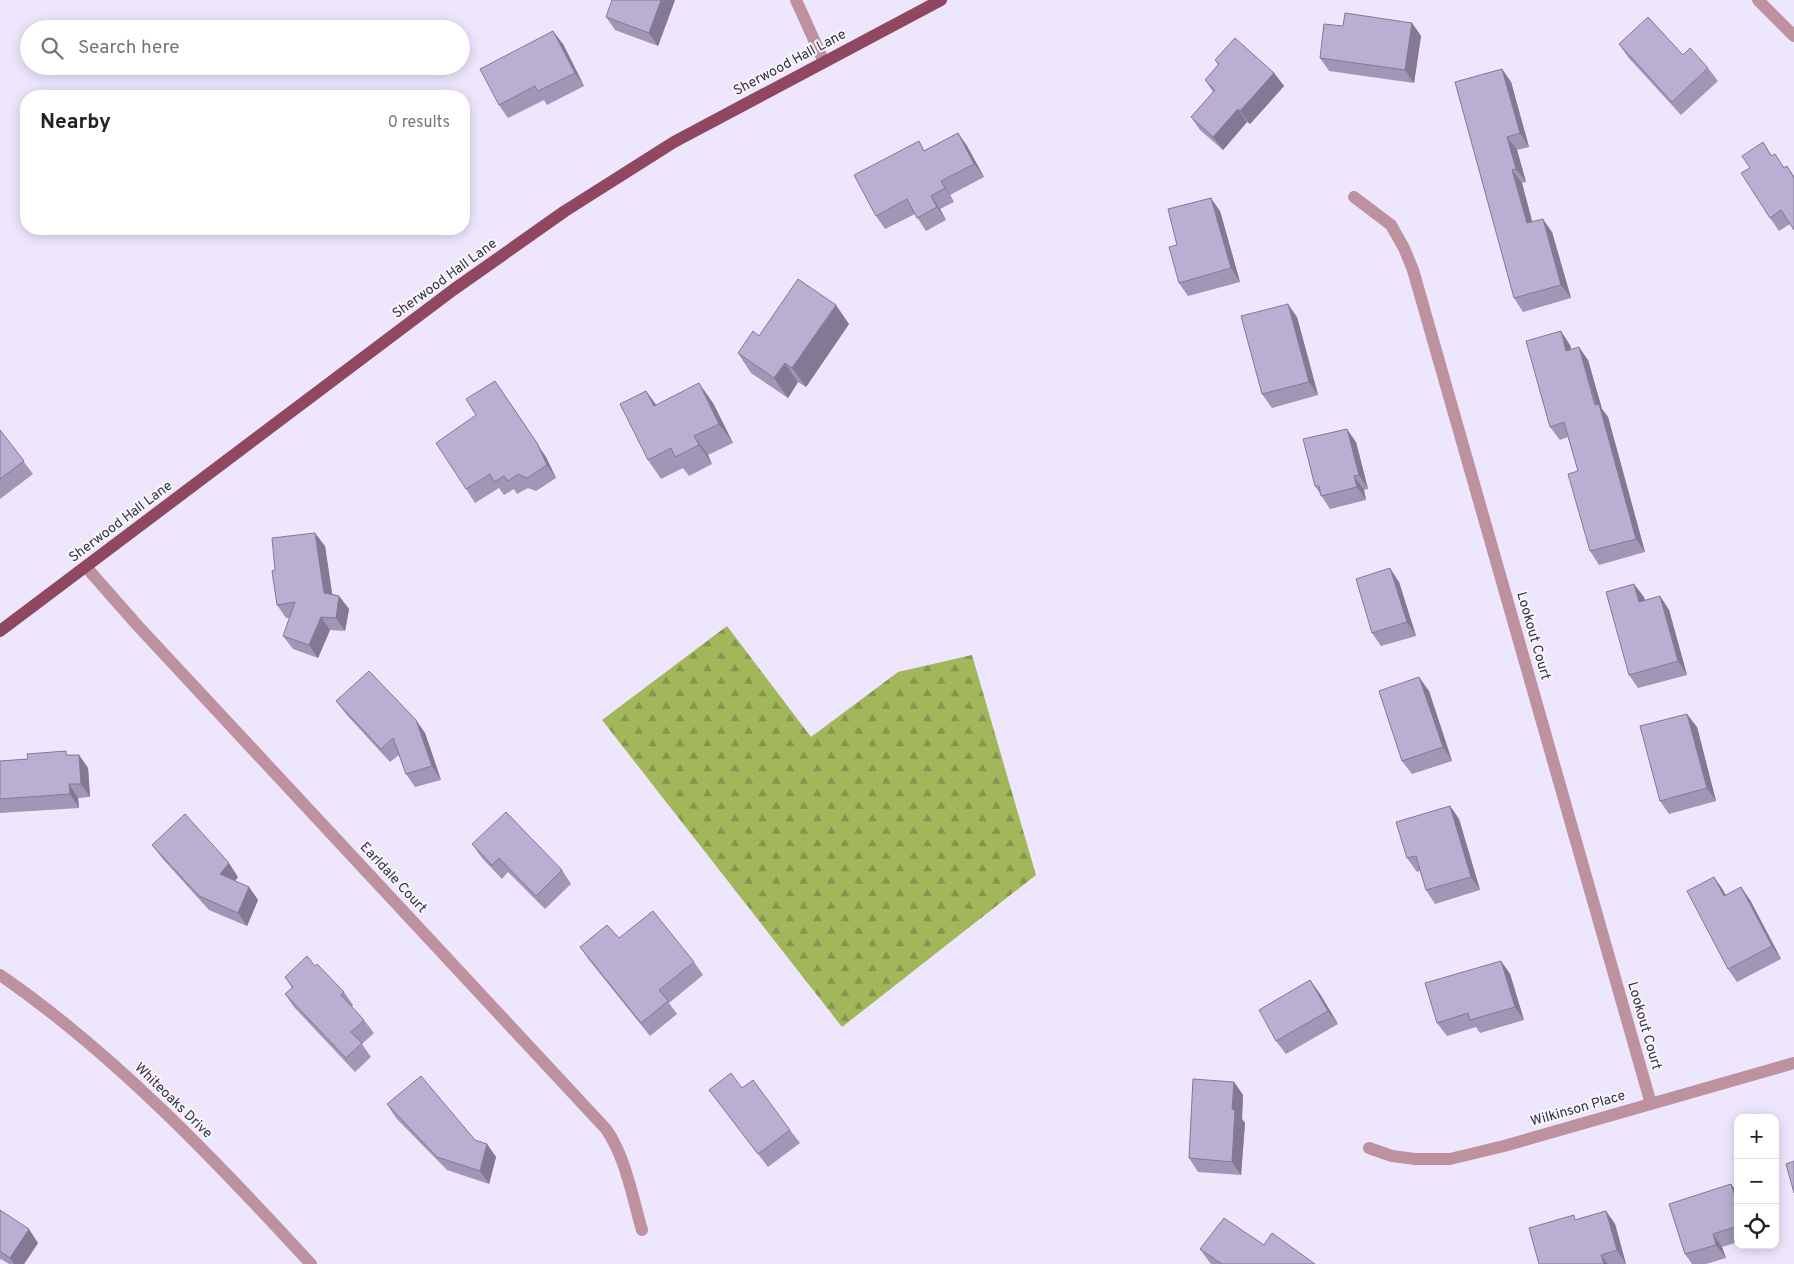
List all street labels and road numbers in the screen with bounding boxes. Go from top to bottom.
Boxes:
street label: Sherwood Hall Lane [731,26,849,100]
street label: Sherwood Hall Lane [389,235,501,323]
street label: Sherwood Hall Lane [66,478,176,566]
street label: Lookout Court [1512,590,1554,682]
street label: Earldale Court [356,839,430,917]
street label: Lookout Court [1623,980,1665,1072]
street label: Whiteoaks Drive [131,1060,215,1142]
street label: Wilkinson Place [1529,1087,1627,1131]

